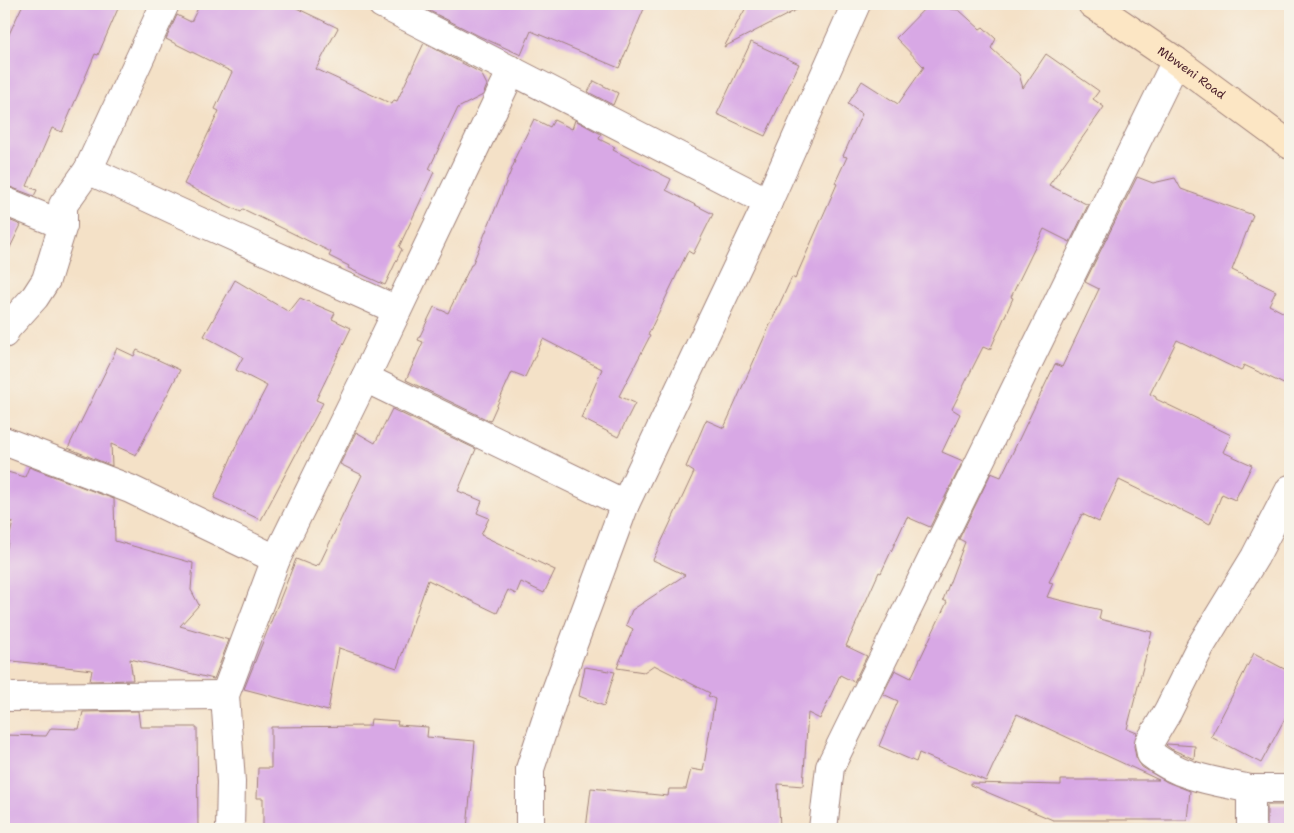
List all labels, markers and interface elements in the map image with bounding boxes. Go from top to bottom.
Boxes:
street label: Mbweni Road [1154,43,1229,103]

